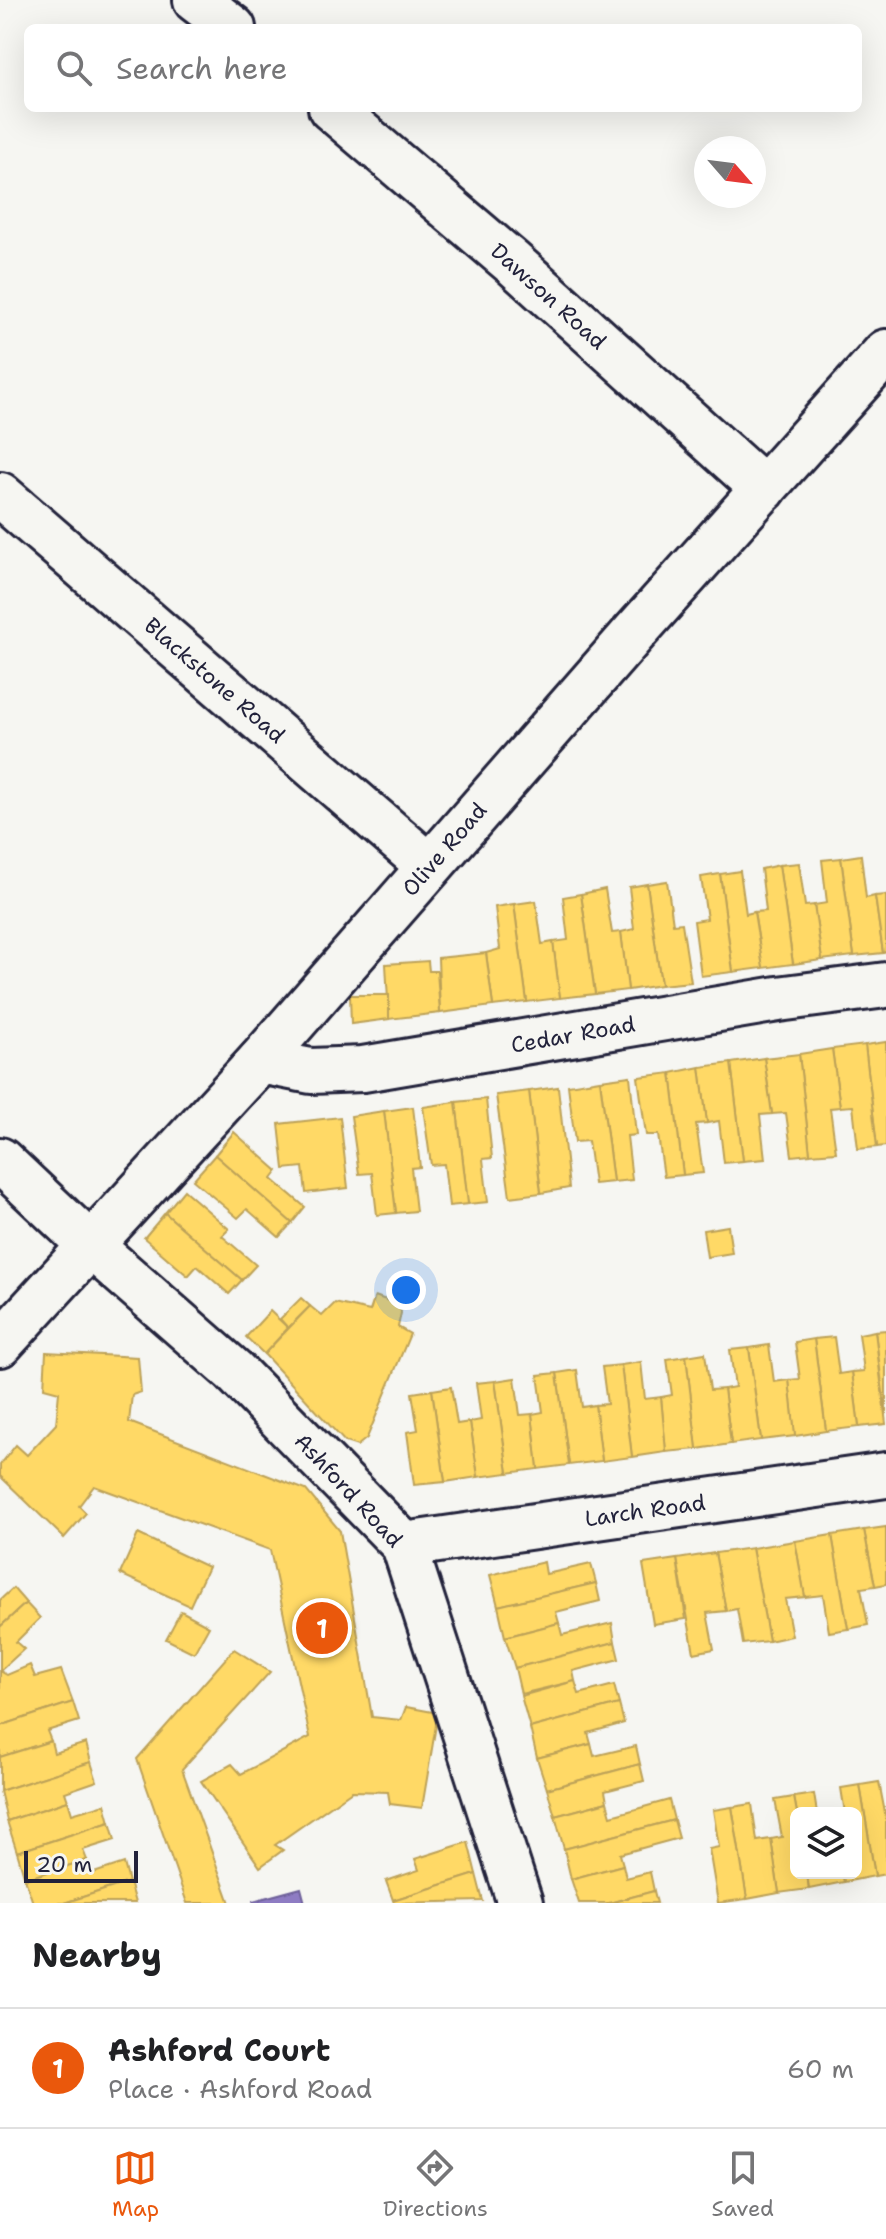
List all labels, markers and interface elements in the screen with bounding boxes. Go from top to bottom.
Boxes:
search box [24,24,862,112]
icon: search [52,46,96,90]
text: Search here [116,48,287,89]
north arrow [694,136,766,208]
street label: Dawson Road [485,237,613,356]
street label: Blackstone Road [138,611,291,750]
street label: Olive Road [396,796,493,902]
street label: Cedar Road [509,1009,638,1060]
your location [386,1270,426,1310]
street label: Ashford Road [288,1427,409,1554]
street label: Larch Road [583,1488,707,1533]
pin: 1 [296,1598,348,1658]
map controls [790,1807,862,1879]
button: layers [790,1807,862,1879]
scale bar [24,1847,138,1883]
text: 20 m [36,1850,93,1879]
text: Nearby [32,1932,162,1978]
text: Ashford Court [108,2030,330,2071]
text: 1 [52,2051,64,2086]
text: 60 m [787,2051,854,2086]
text: Place · Ashford Road [108,2071,372,2106]
tab: Map [112,2146,159,2223]
tab: Directions [383,2146,488,2223]
tab: Saved [712,2146,774,2223]

